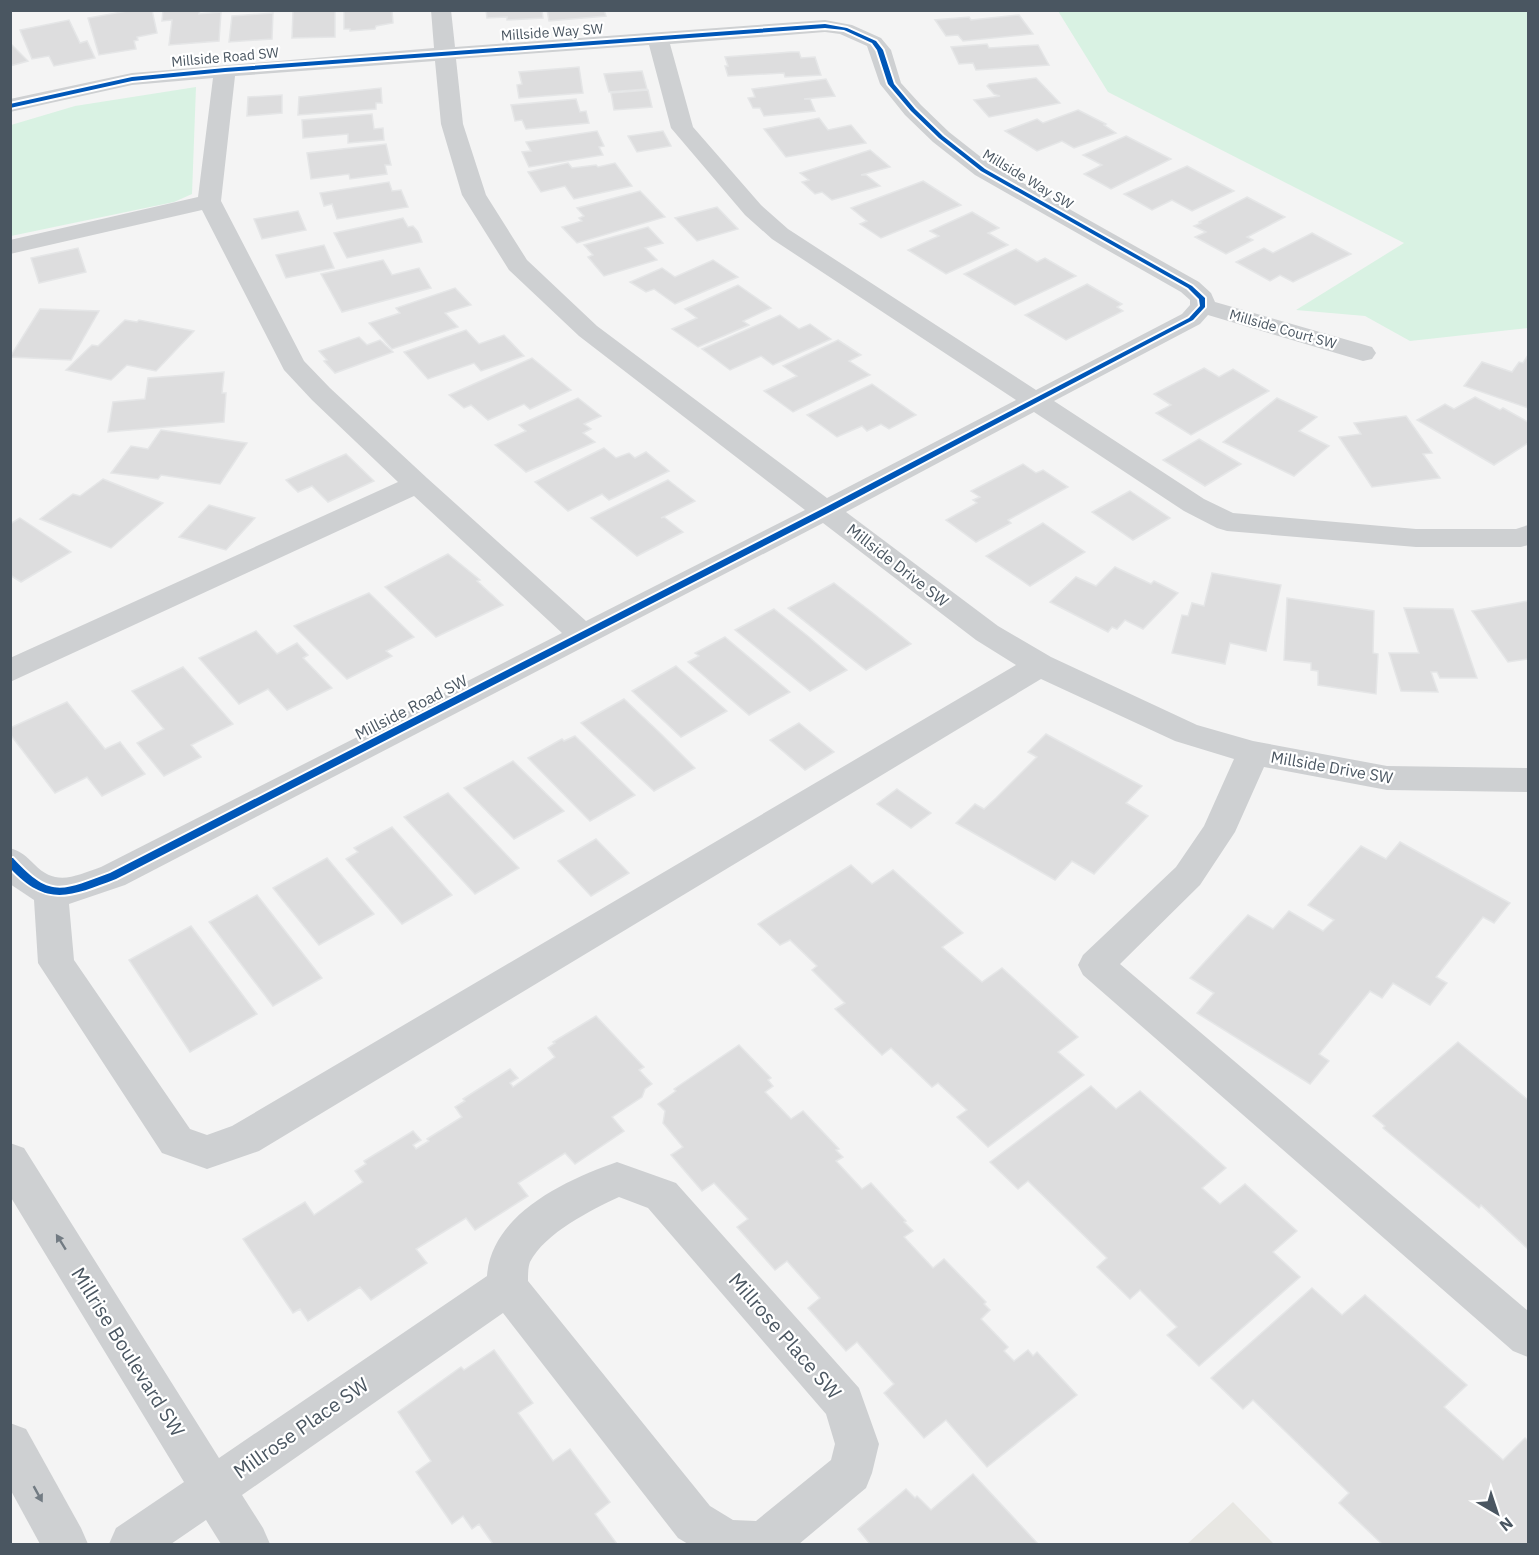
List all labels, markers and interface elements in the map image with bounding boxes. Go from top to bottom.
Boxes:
street label: Millside Way SW [500,19,604,45]
street label: Millside Road SW [170,43,280,71]
street label: Millside Way SW [979,145,1077,213]
street label: Millside Court SW [1227,305,1339,353]
street label: Millside Drive SW [843,519,953,611]
street label: Millside Road SW [351,670,471,744]
street label: Millside Drive SW [1269,746,1395,788]
one-way arrow [56,1234,67,1251]
street label: Millrise Boulevard SW [65,1262,192,1442]
street label: Millrose Place SW [723,1267,848,1405]
street label: Millrose Place SW [228,1371,374,1484]
north arrow [1467,1483,1527,1543]
one-way arrow [33,1486,43,1503]
text: N [1496,1513,1517,1536]

